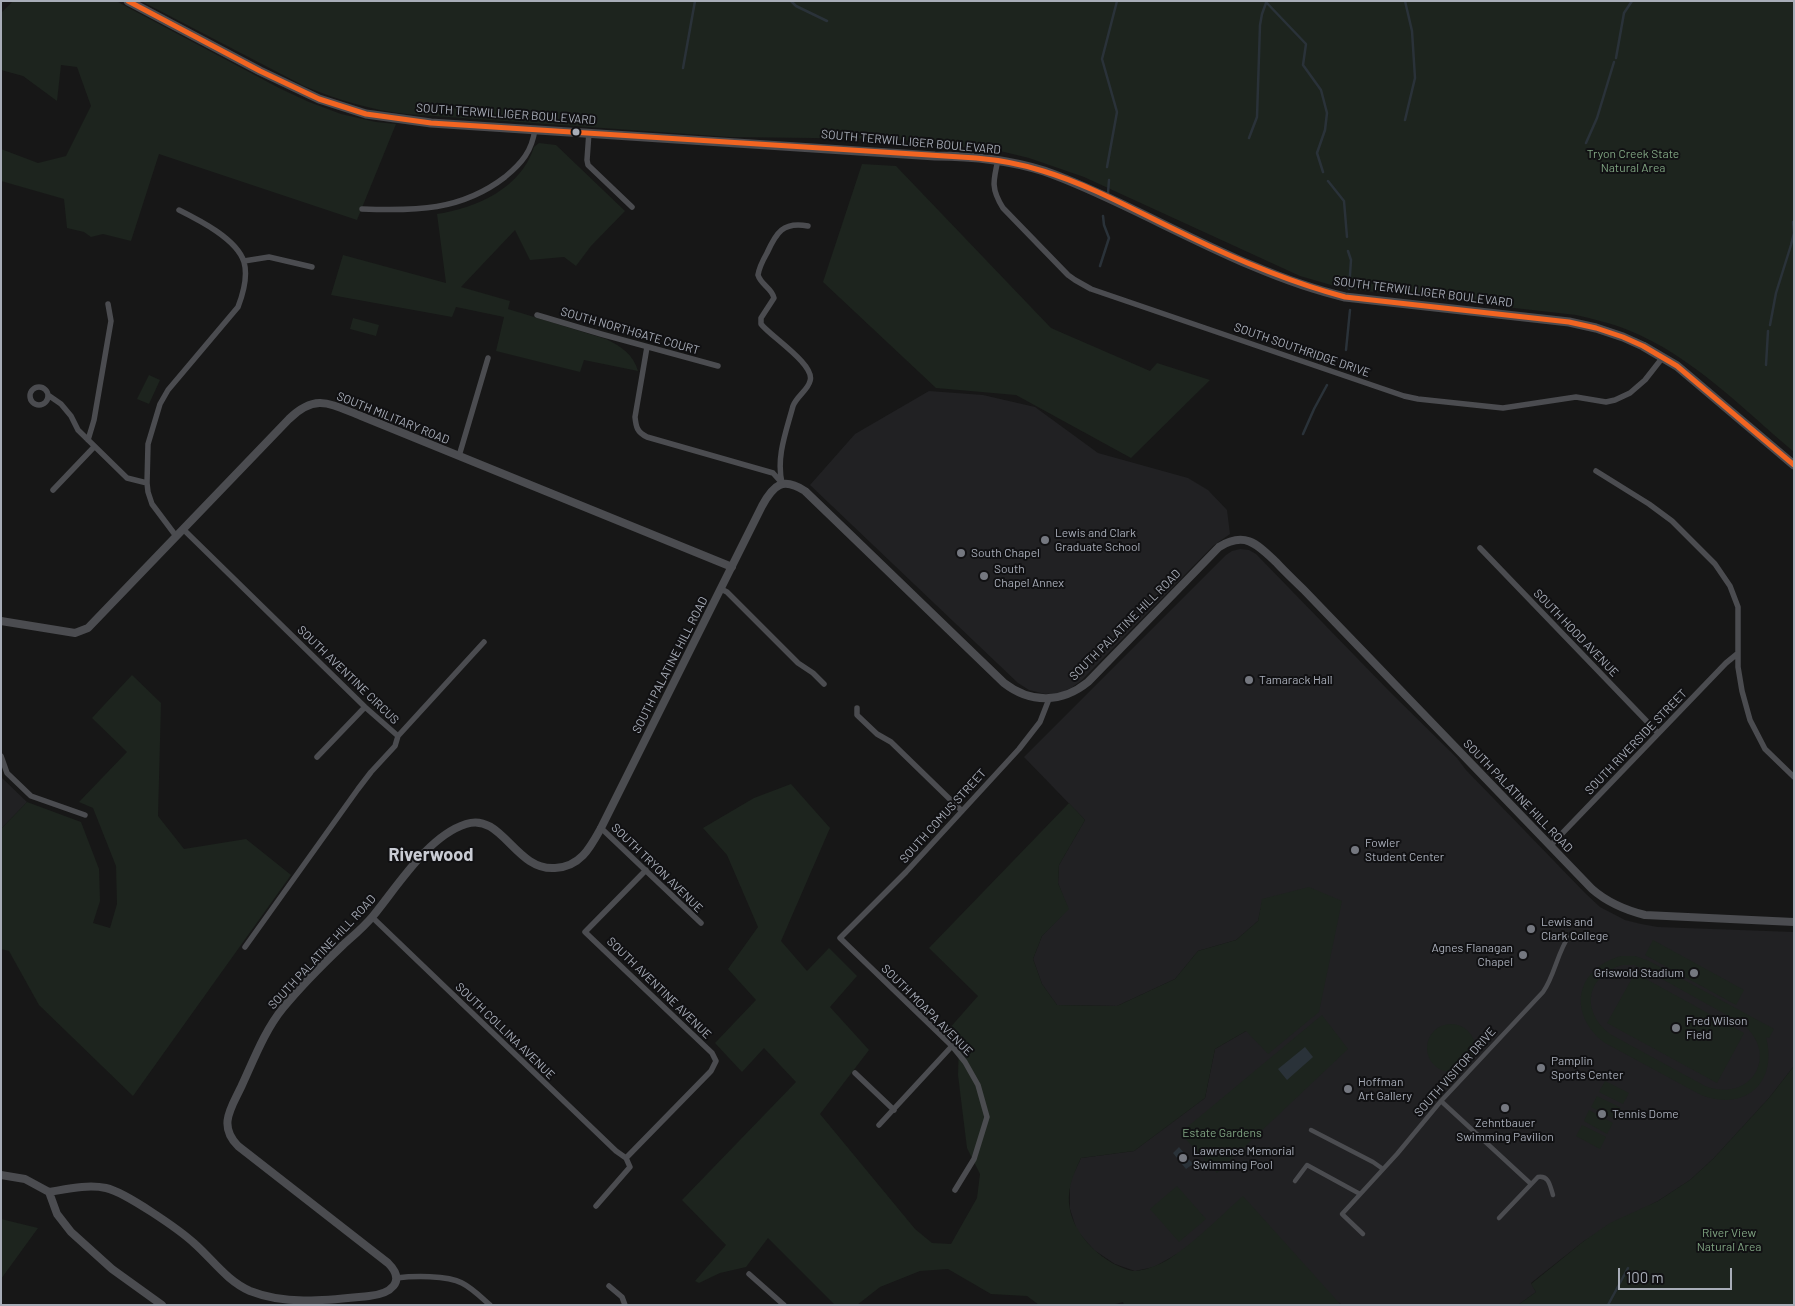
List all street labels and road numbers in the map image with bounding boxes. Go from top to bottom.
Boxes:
street label: SOUTH TERWILLIGER BOULEVARD [416,101,596,127]
street label: SOUTH TERWILLIGER BOULEVARD [821,127,1001,157]
street label: SOUTH TERWILLIGER BOULEVARD [1333,274,1513,310]
street label: SOUTH NORTHGATE COURT [559,304,701,358]
street label: SOUTH SOUTHRIDGE DRIVE [1232,320,1372,380]
street label: SOUTH MILITARY ROAD [335,389,451,447]
street label: SOUTH PALATINE HILL ROAD [1066,566,1184,684]
street label: SOUTH HOOD AVENUE [1531,586,1621,680]
street label: SOUTH PALATINE HILL ROAD [629,594,711,736]
street label: SOUTH AVENTINE CIRCUS [294,623,402,727]
street label: SOUTH RIVERSIDE STREET [1582,686,1690,798]
street label: SOUTH PALATINE HILL ROAD [1460,737,1576,855]
street label: SOUTH COMUS STREET [897,766,989,866]
street label: SOUTH TRYON AVENUE [608,821,706,915]
street label: SOUTH PALATINE HILL ROAD [265,892,379,1012]
street label: SOUTH AVENTINE AVENUE [604,934,714,1042]
street label: SOUTH MOAPA AVENUE [878,961,976,1059]
street label: SOUTH COLLINA AVENUE [452,980,558,1082]
street label: SOUTH VISITOR DRIVE [1411,1024,1499,1120]

